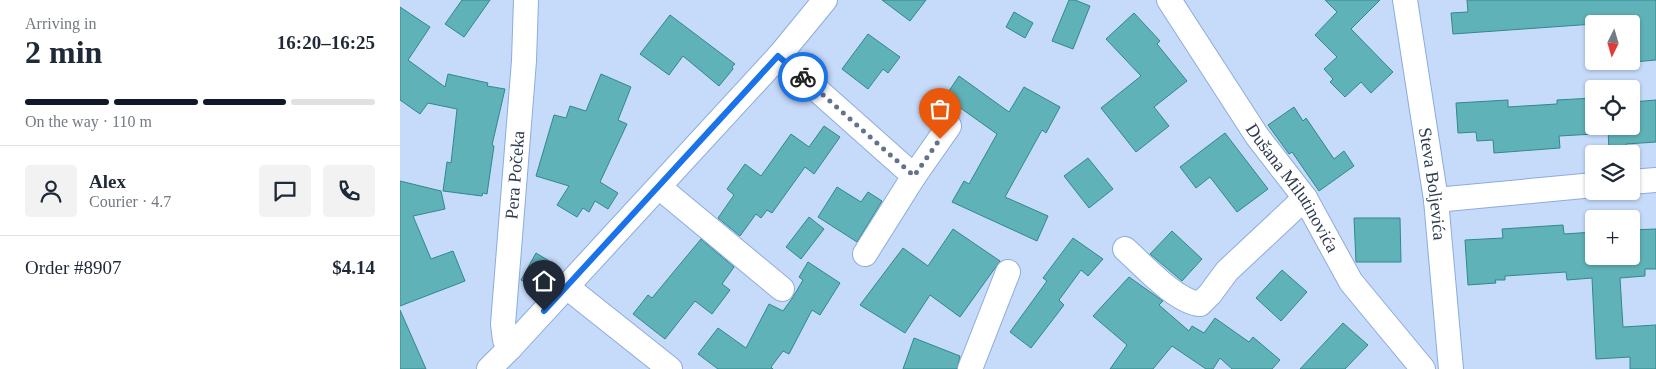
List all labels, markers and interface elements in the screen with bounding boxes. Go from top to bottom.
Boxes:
text: Arriving in [25,15,97,32]
north arrow [1585,15,1640,70]
map controls [1585,15,1640,265]
text: 16:20–16:25 [277,32,375,53]
text: 2 min [25,34,102,70]
courier [778,52,828,102]
icon: bike [789,63,817,91]
button: locate [1585,80,1640,135]
pin [919,88,961,139]
icon: bag [926,95,954,123]
text: On the way · 110 m [25,113,152,130]
street label: Dušana Milutinovića [1242,120,1343,256]
street label: Steva Boljevića [1415,126,1450,241]
street label: Pera Počeka [501,130,528,220]
button: layers [1585,145,1640,200]
button: person [25,165,77,217]
button: chat [259,165,311,217]
button: phone [323,165,375,217]
text: Alex [89,171,126,192]
text: Courier · 4.7 [89,193,171,210]
button: + [1585,210,1640,265]
text: Order #8907 [25,257,122,278]
text: $4.14 [332,257,375,278]
pin [523,260,565,311]
icon: home [530,267,558,295]

